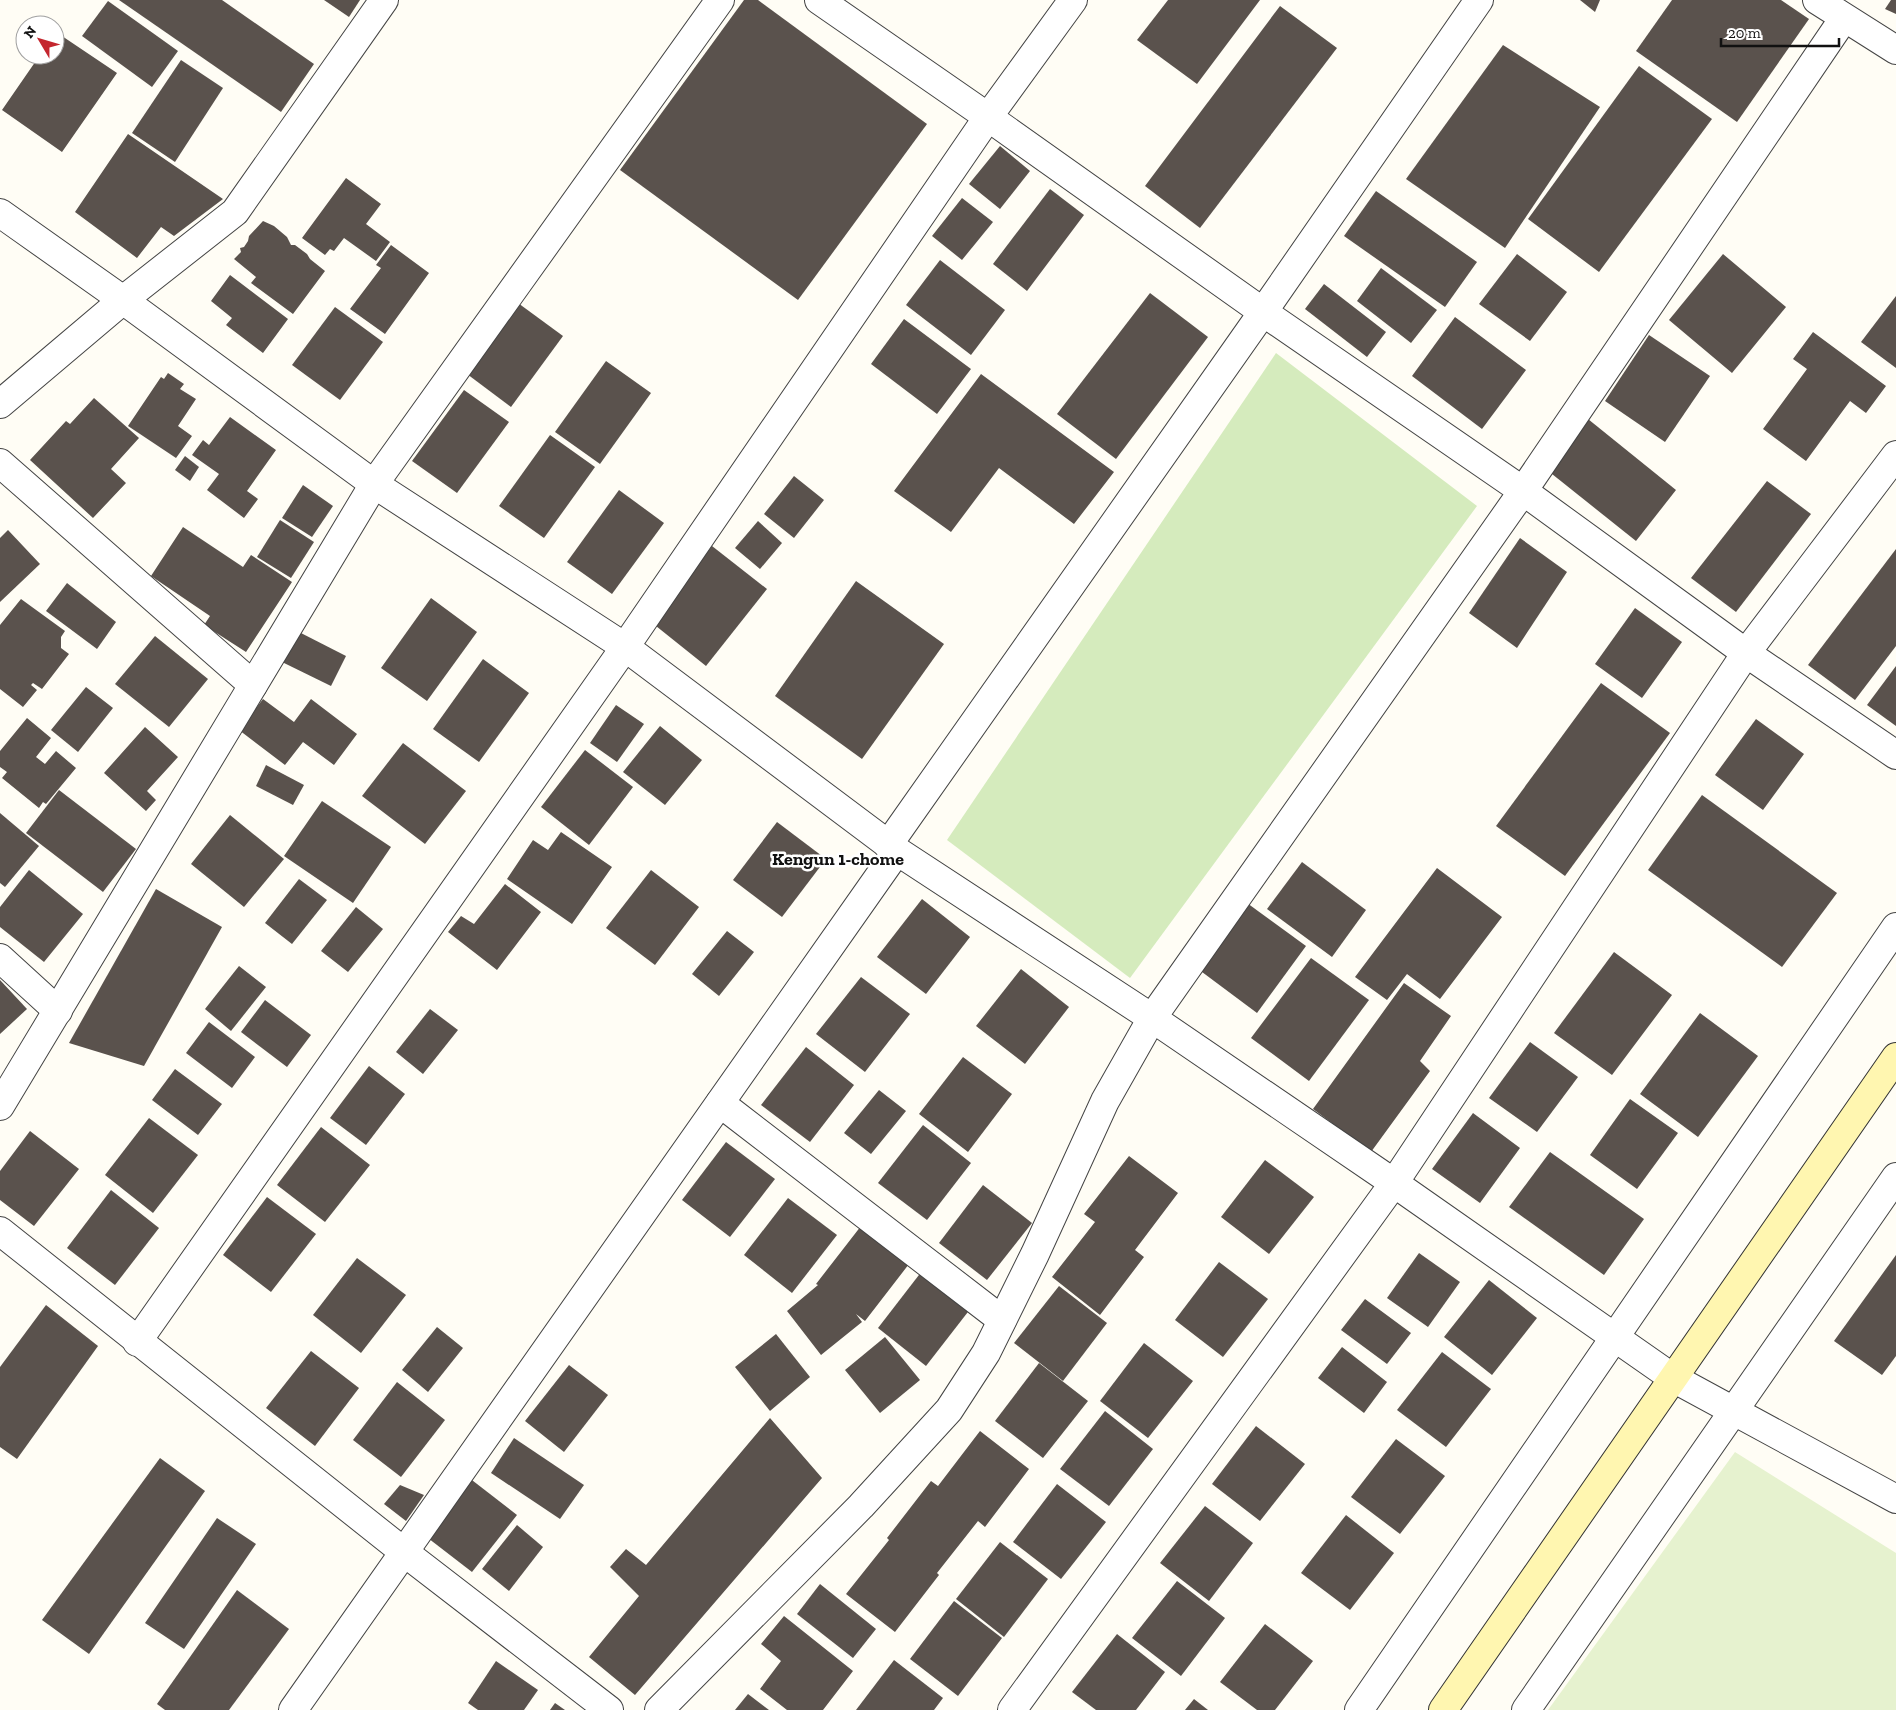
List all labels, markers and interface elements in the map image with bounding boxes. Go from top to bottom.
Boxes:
north arrow [15,15,65,65]
scale bar [1721,15,1838,47]
text: N [20,23,40,42]
text: 20 m [1728,24,1761,42]
district label: Kengun 1-chome [772,848,904,870]

